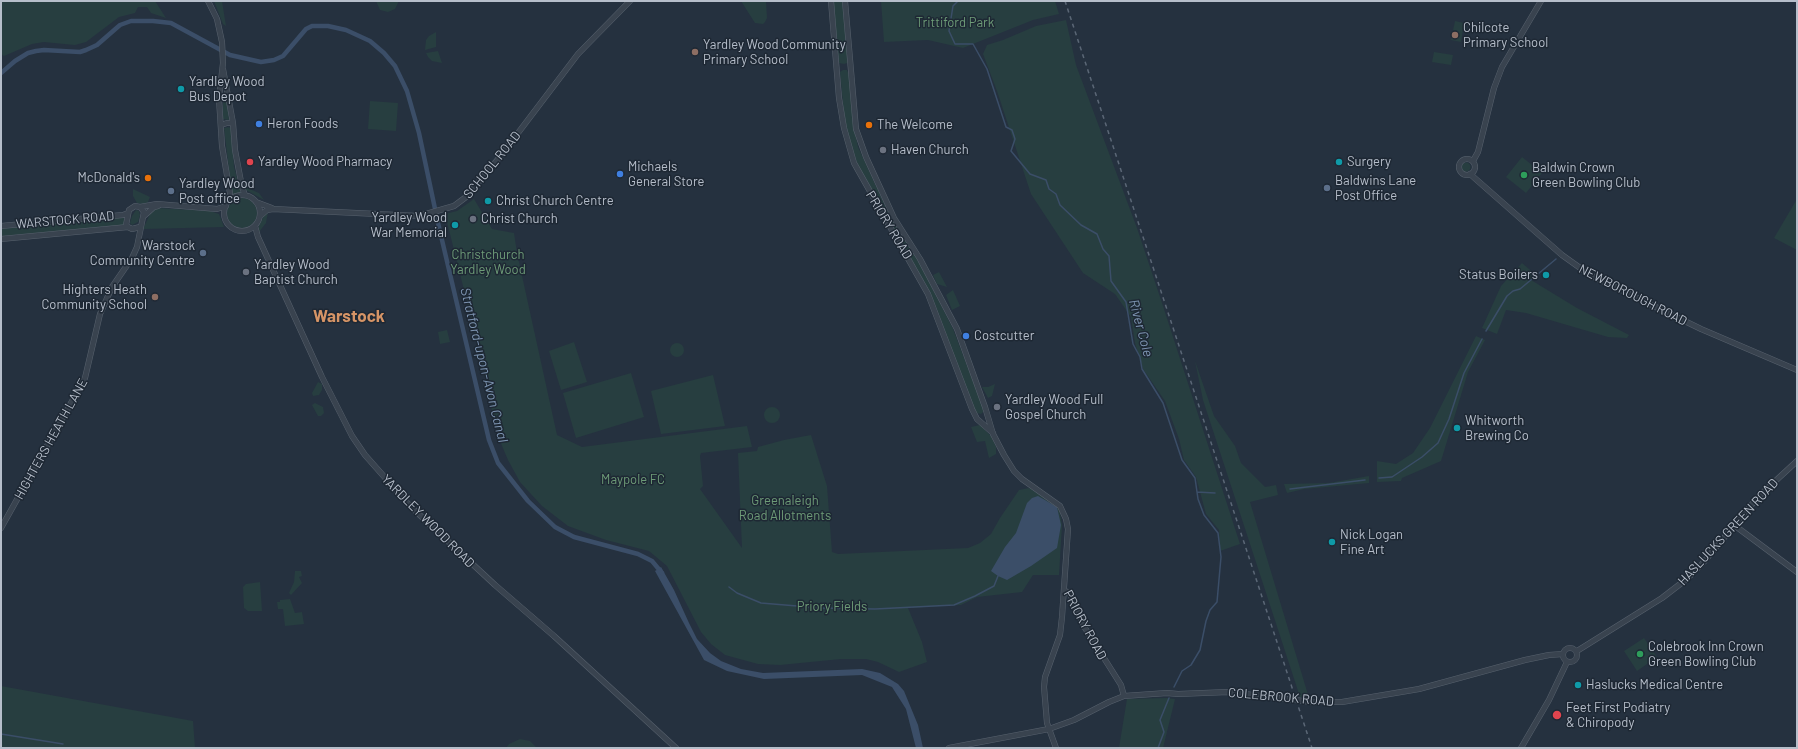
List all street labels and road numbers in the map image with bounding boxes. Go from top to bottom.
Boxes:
street label: SCHOOL ROAD [460,128,524,202]
street label: PRIORY ROAD [863,188,915,262]
street label: WARSTOCK ROAD [15,208,115,232]
street label: NEWBOROUGH ROAD [1576,261,1690,329]
street label: HIGHTERS HEATH LANE [11,376,91,502]
street label: YARDLEY WOOD ROAD [378,471,478,571]
street label: HASLUCKS GREEN ROAD [1675,475,1781,589]
street label: PRIORY ROAD [1060,587,1110,663]
street label: COLEBROOK ROAD [1228,685,1334,709]

